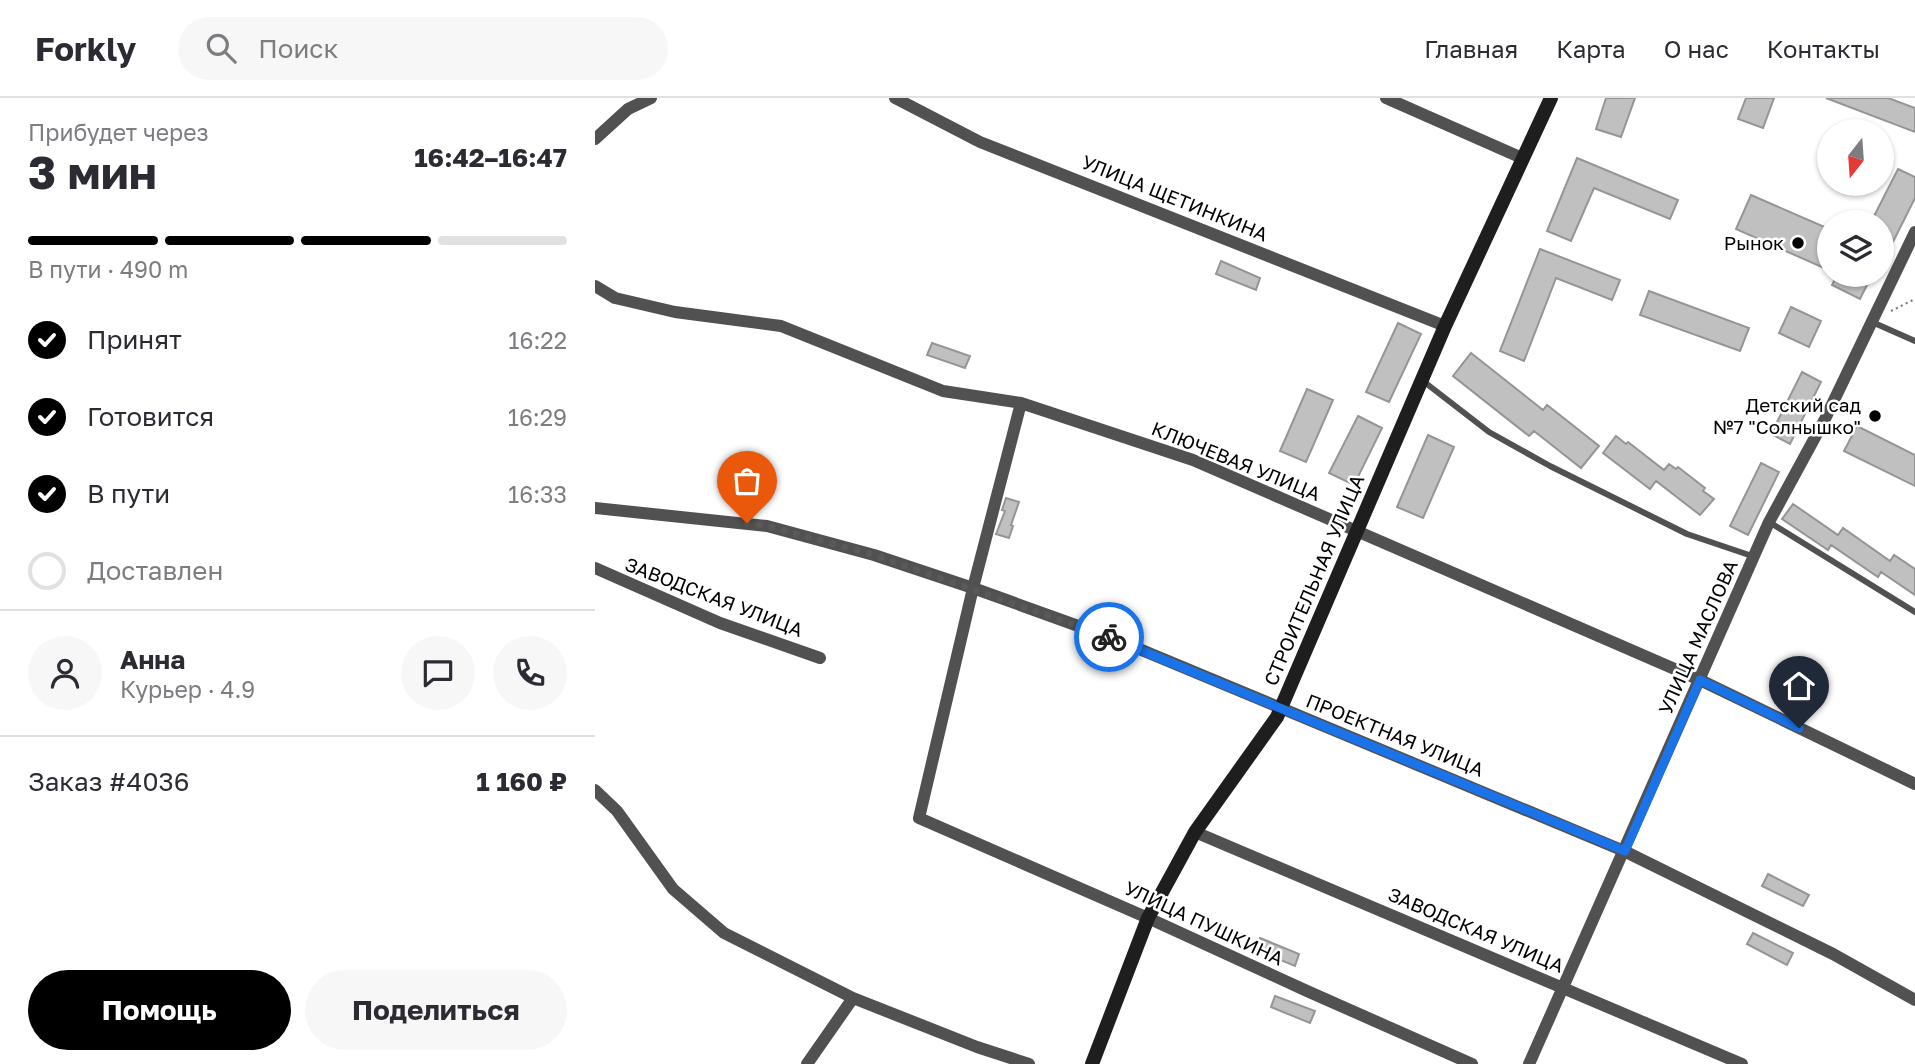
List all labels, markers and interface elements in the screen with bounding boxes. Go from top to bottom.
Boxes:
search box [178,17,668,80]
text: Forkly [35,29,136,68]
icon: search [202,29,240,67]
text: Поиск [258,33,338,64]
text: Главная [1424,34,1518,63]
text: Карта [1556,34,1626,63]
text: О нас [1664,34,1729,63]
text: Контакты [1767,34,1880,63]
text: Прибудет через [28,118,209,146]
north arrow [1817,119,1893,196]
map controls [1817,119,1894,287]
text: 16:42–16:47 [414,142,567,173]
text: 3 мин [28,144,157,199]
street label: УЛИЦА ЩЕТИНКИНА [1079,150,1272,245]
button: layers [1817,210,1894,287]
place label: Рынок [1724,231,1784,254]
marker: Рынок [1790,235,1806,251]
text: В пути · 490 m [28,255,188,283]
icon: check [28,321,66,359]
text: Принят [87,324,182,355]
text: 16:22 [508,326,567,354]
place label: Детский сад №7 "Солнышко" [1713,393,1861,438]
icon: check [28,398,66,436]
text: Готовится [87,401,214,432]
text: 16:29 [508,403,567,431]
marker: Детский сад №7 "Солнышко" [1867,408,1883,424]
street label: КЛЮЧЕВАЯ УЛИЦА [1148,416,1324,505]
pin [717,451,777,523]
icon: bag [728,462,766,500]
street label: СТРОИТЕЛЬНАЯ УЛИЦА [1259,471,1369,689]
icon: check [28,475,66,513]
text: В пути [87,478,170,509]
text: 16:33 [508,480,567,508]
street label: ЗАВОДСКАЯ УЛИЦА [622,552,807,641]
text: Доставлен [87,555,223,586]
street label: УЛИЦА МАСЛОВА [1653,556,1742,718]
courier [1074,602,1144,672]
icon: bike [1090,618,1128,656]
button: person [28,636,102,710]
button: chat [401,636,475,710]
button: phone [493,636,567,710]
text: Анна [120,644,185,675]
pin [1769,656,1829,728]
icon: home [1780,667,1818,705]
text: Курьер · 4.9 [120,675,255,703]
street label: ПРОЕКТНАЯ УЛИЦА [1303,688,1488,781]
text: Заказ #4036 [28,766,189,797]
text: 1 160 ₽ [476,766,567,797]
street label: УЛИЦА ПУШКИНА [1121,876,1287,970]
street label: ЗАВОДСКАЯ УЛИЦА [1385,882,1568,977]
button: Помощь [28,970,291,1050]
button: Поделиться [305,970,567,1050]

